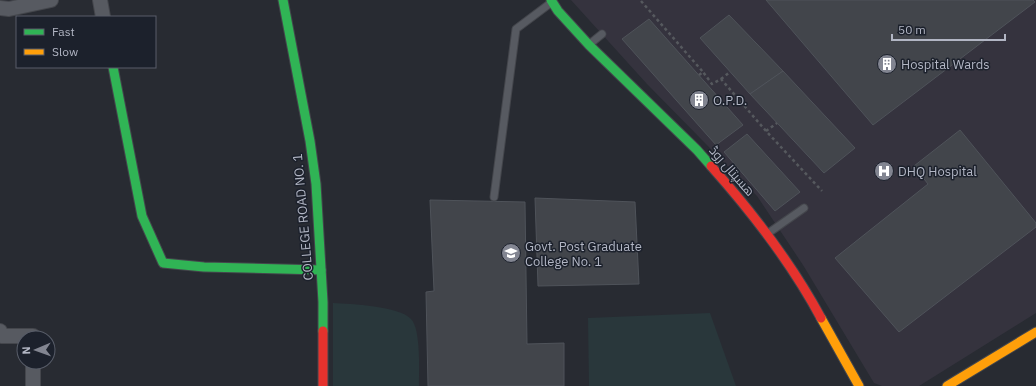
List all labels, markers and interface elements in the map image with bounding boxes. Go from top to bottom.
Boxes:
legend [16,16,156,68]
scale bar [892,16,1005,42]
text: 50 m [898,22,926,37]
text: Fast [52,24,75,39]
text: Slow [52,44,78,59]
building icon: Hospital Wards [876,53,898,75]
place label: Hospital Wards [901,56,990,73]
building icon: O.P.D. [688,89,710,111]
place label: O.P.D. [713,92,747,109]
street label: ھسپتال روڈ [705,142,759,200]
street label: COLLEGE ROAD NO. 1 [289,153,317,281]
hospital icon: DHQ Hospital [873,160,895,182]
place label: DHQ Hospital [898,163,977,180]
place label: Govt. Post Graduate College No. 1 [525,238,642,270]
school or university icon: Govt. Post Graduate College No. 1 [500,242,522,264]
north arrow [16,330,56,370]
text: N [19,346,33,355]

